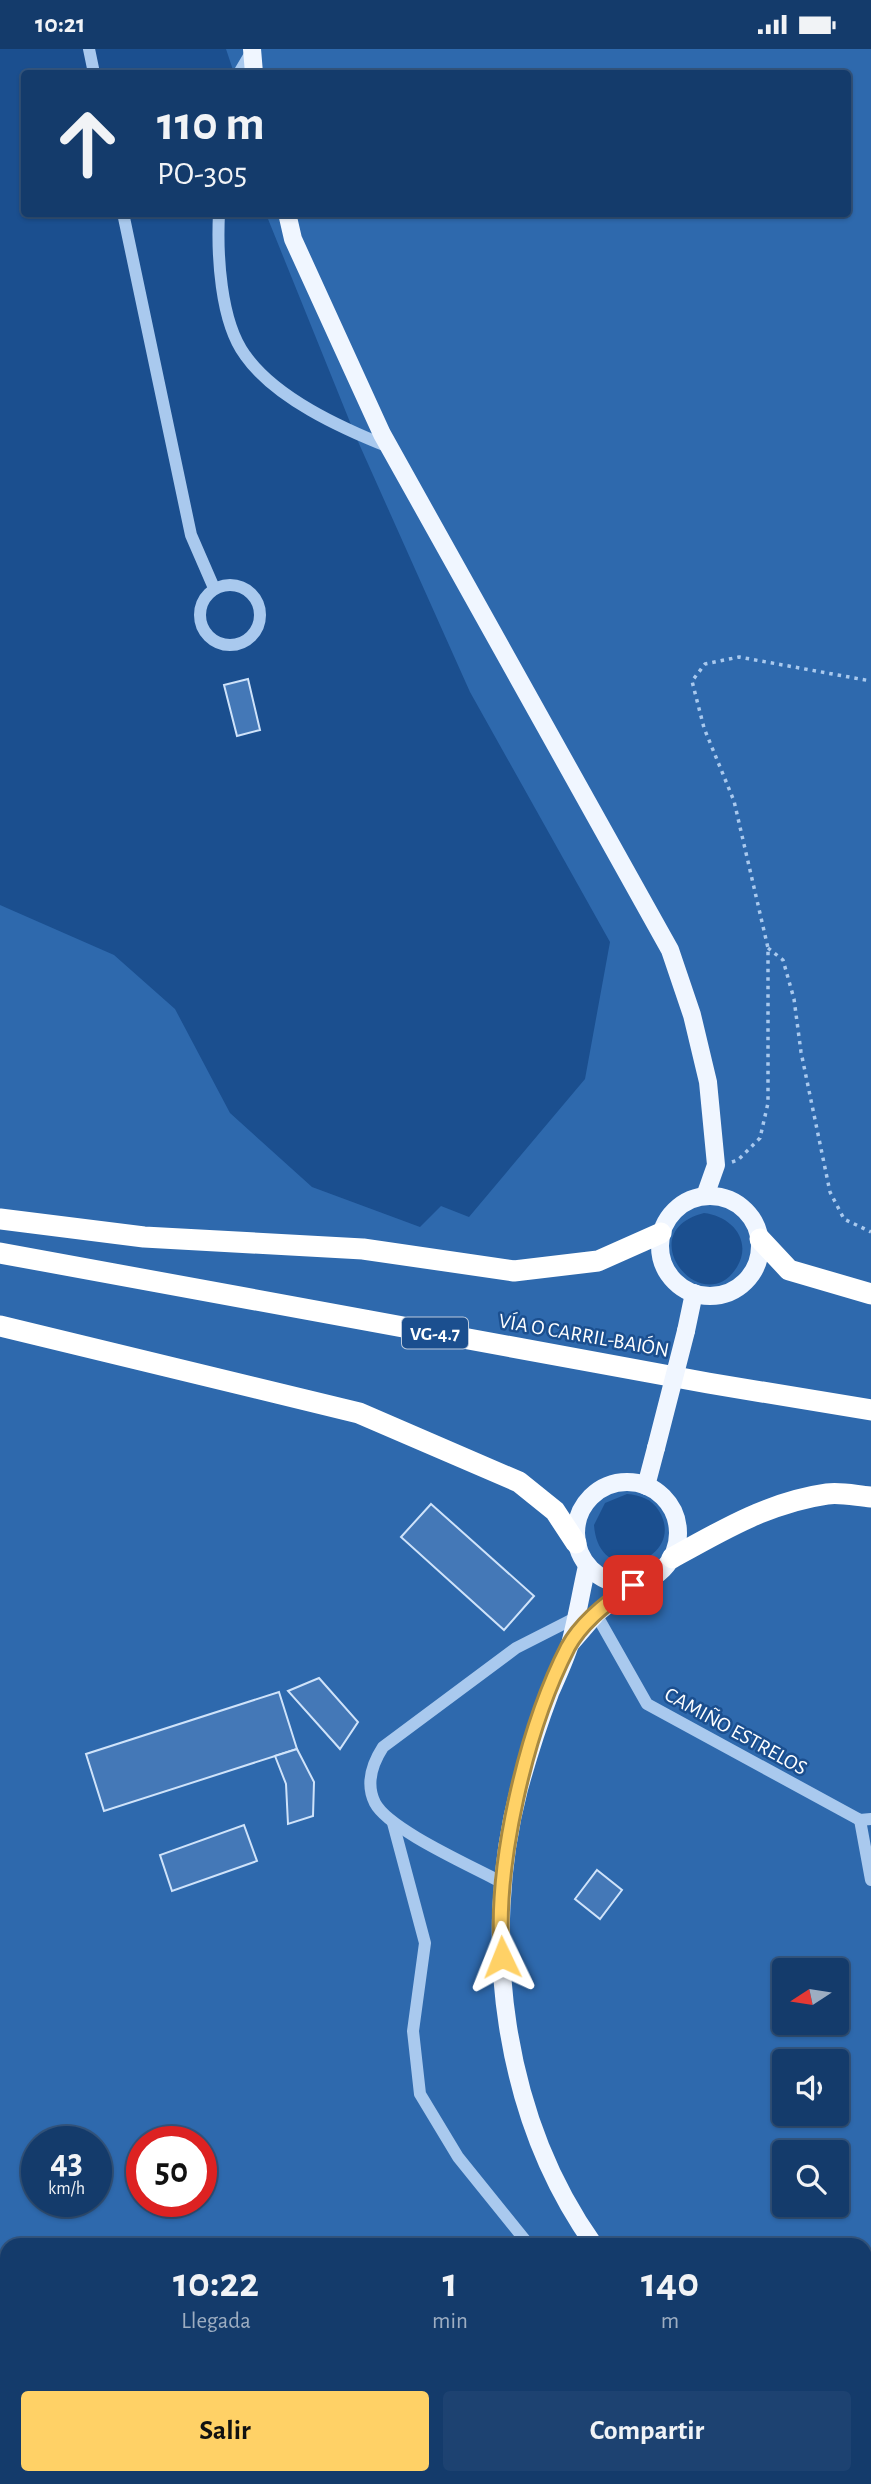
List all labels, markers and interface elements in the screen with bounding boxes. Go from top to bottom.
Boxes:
text: 10:21 [35,11,85,37]
icon: ahead [42,98,133,189]
text: 110 m [157,100,265,149]
text: PO-305 [157,158,247,190]
street label: VÍA O CARRIL-BAIÓN [497,1308,671,1361]
road number: VG-4.7 [402,1317,468,1349]
pin [603,1555,663,1615]
icon: arrive [614,1566,652,1604]
street label: CAMIÑO ESTRELOS [661,1682,811,1779]
position arrow [465,1920,539,1994]
north arrow [772,1958,849,2035]
map controls [772,1958,849,2217]
button: sound [772,2049,849,2126]
speed limit sign: 50 [126,2126,217,2217]
button: search [772,2140,849,2217]
text: 43 [50,2145,83,2180]
text: km/h [48,2180,85,2198]
text: 10:22 [173,2262,259,2304]
text: 1 [442,2262,458,2304]
text: 140 [641,2262,699,2304]
text: Llegada [181,2310,251,2333]
text: min [432,2310,468,2333]
text: m [661,2310,679,2333]
button: Salir [21,2391,429,2471]
button: Compartir [443,2391,851,2471]

